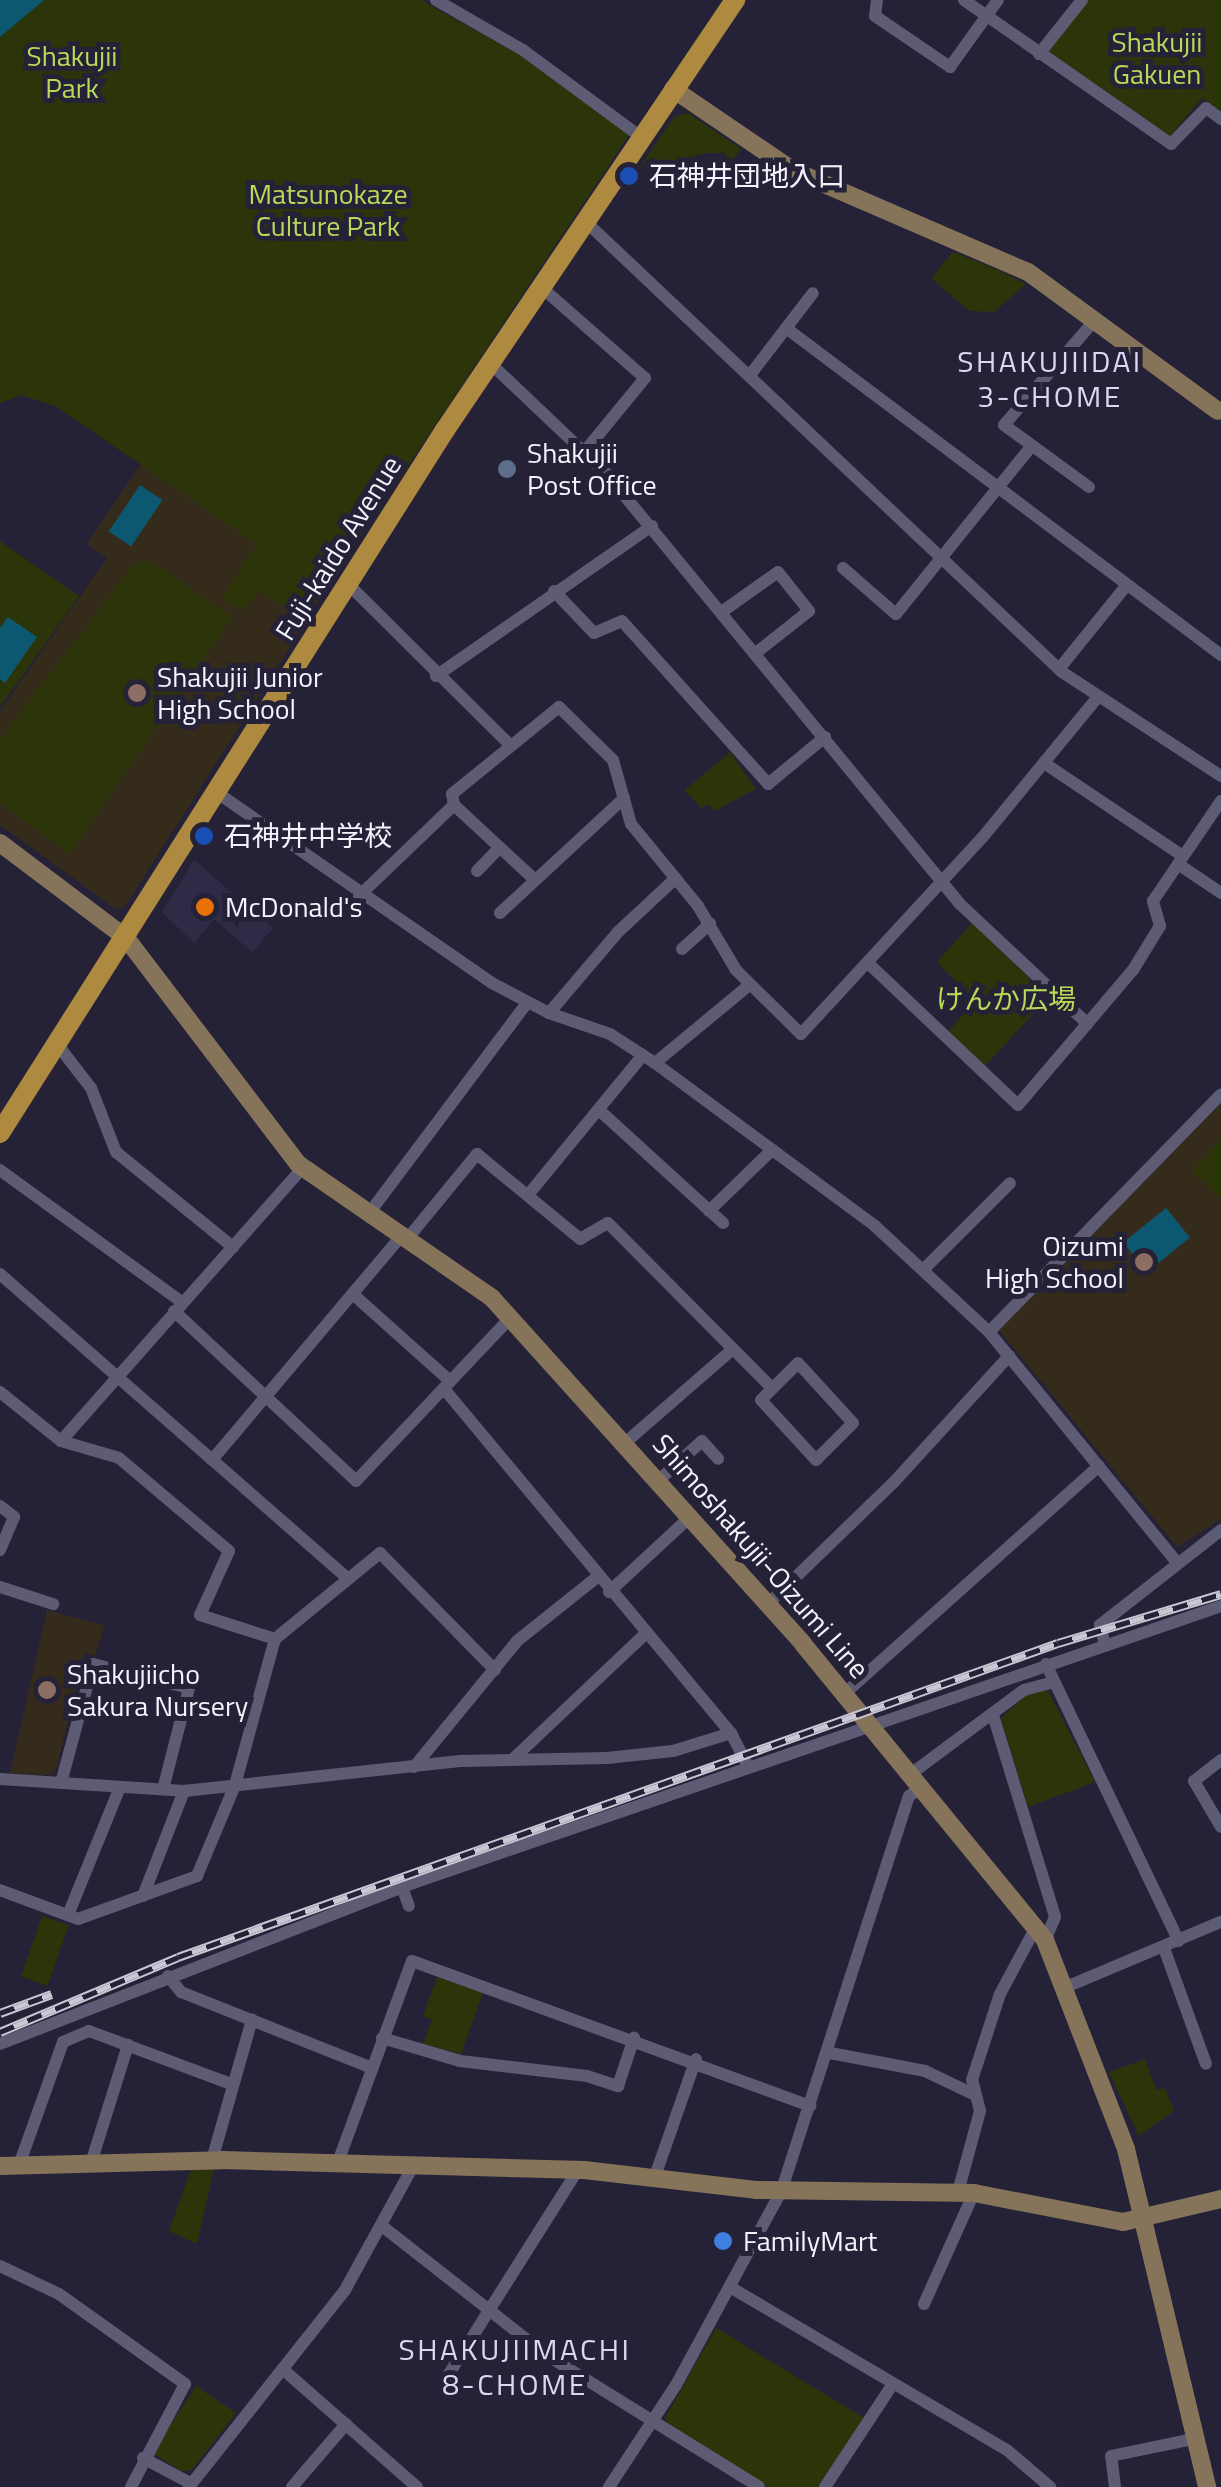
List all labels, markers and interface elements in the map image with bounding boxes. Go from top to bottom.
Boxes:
park label: Shakujii Gakuen [1112,25,1202,91]
park label: Shakujii Park [27,39,117,105]
place label: 石神井団地入口 [649,159,845,193]
marker: 石神井団地入口 [618,165,640,187]
park label: Matsunokaze Culture Park [248,177,408,243]
district label: SHAKUJIIDAI 3-CHOME [957,343,1143,414]
place label: Shakujii Post Office [527,436,657,502]
street label: Fuji-kaido Avenue [268,450,408,646]
marker: Shakujii Post Office [496,458,518,480]
place label: Shakujii Junior High School [157,660,323,726]
marker: Shakujii Junior High School [126,682,148,704]
place label: 石神井中学校 [224,819,392,853]
marker: 石神井中学校 [193,825,215,847]
place label: McDonald's [225,890,362,924]
marker: McDonald's [194,896,216,918]
park label: けんか広場 [936,982,1076,1016]
place label: Oizumi High School [985,1229,1124,1295]
marker: Oizumi High School [1133,1251,1155,1273]
street label: Shimoshakujii-Oizumi Line [646,1427,876,1685]
place label: Shakujiicho Sakura Nursery [67,1657,248,1723]
marker: Shakujiicho Sakura Nursery [36,1679,58,1701]
place label: FamilyMart [743,2224,877,2258]
marker: FamilyMart [712,2230,734,2252]
district label: SHAKUJIIMACHI 8-CHOME [399,2331,631,2402]

